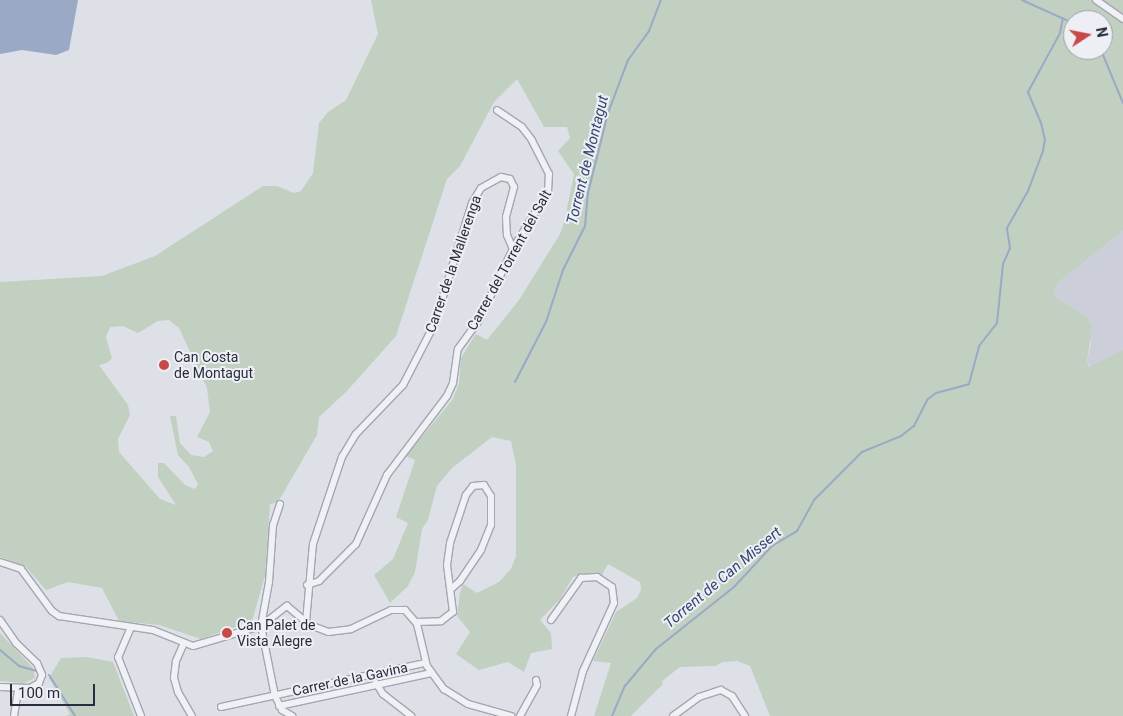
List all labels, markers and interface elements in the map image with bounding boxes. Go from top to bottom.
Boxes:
north arrow [1063,10,1113,60]
text: N [1093,26,1111,39]
water label: Torrent de Montagut [563,94,613,226]
street label: Carrer del Torrent del Salt [463,187,555,333]
street label: Carrer de la Mallerenga [422,193,484,335]
place label: Can Costa de Montagut [174,349,253,382]
marker: Can Costa de Montagut [158,359,170,371]
water label: Torrent de Can Missert [661,524,785,632]
place label: Can Palet de Vista Alegre [237,617,316,650]
marker: Can Palet de Vista Alegre [221,627,233,639]
street label: Carrer de la Gavina [291,659,409,699]
scale bar [12,674,98,706]
text: 100 m [18,684,60,702]

